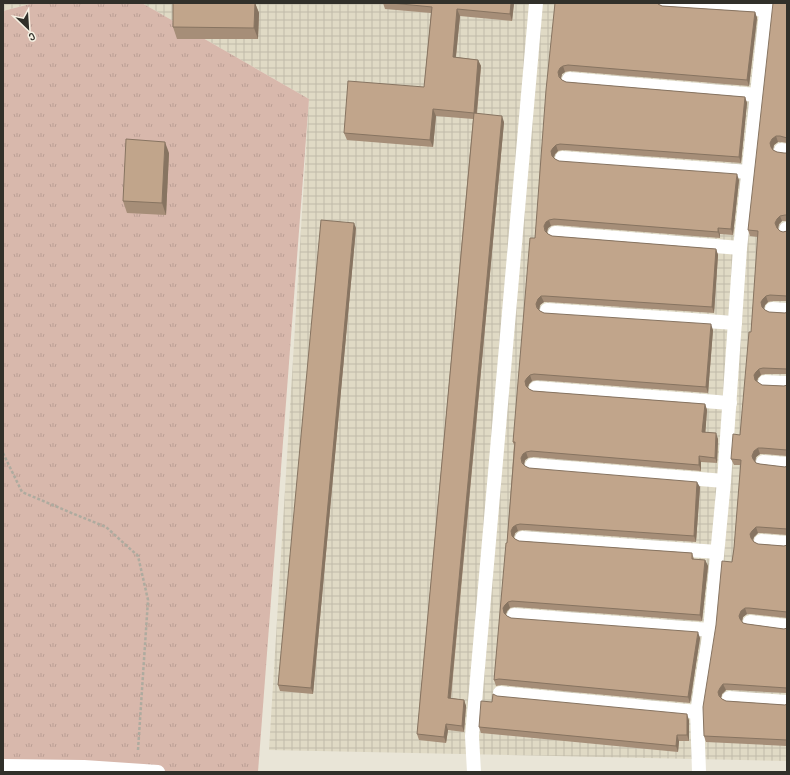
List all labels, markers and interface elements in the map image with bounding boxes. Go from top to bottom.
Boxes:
north arrow [8,8,48,48]
text: С [26,30,37,44]

